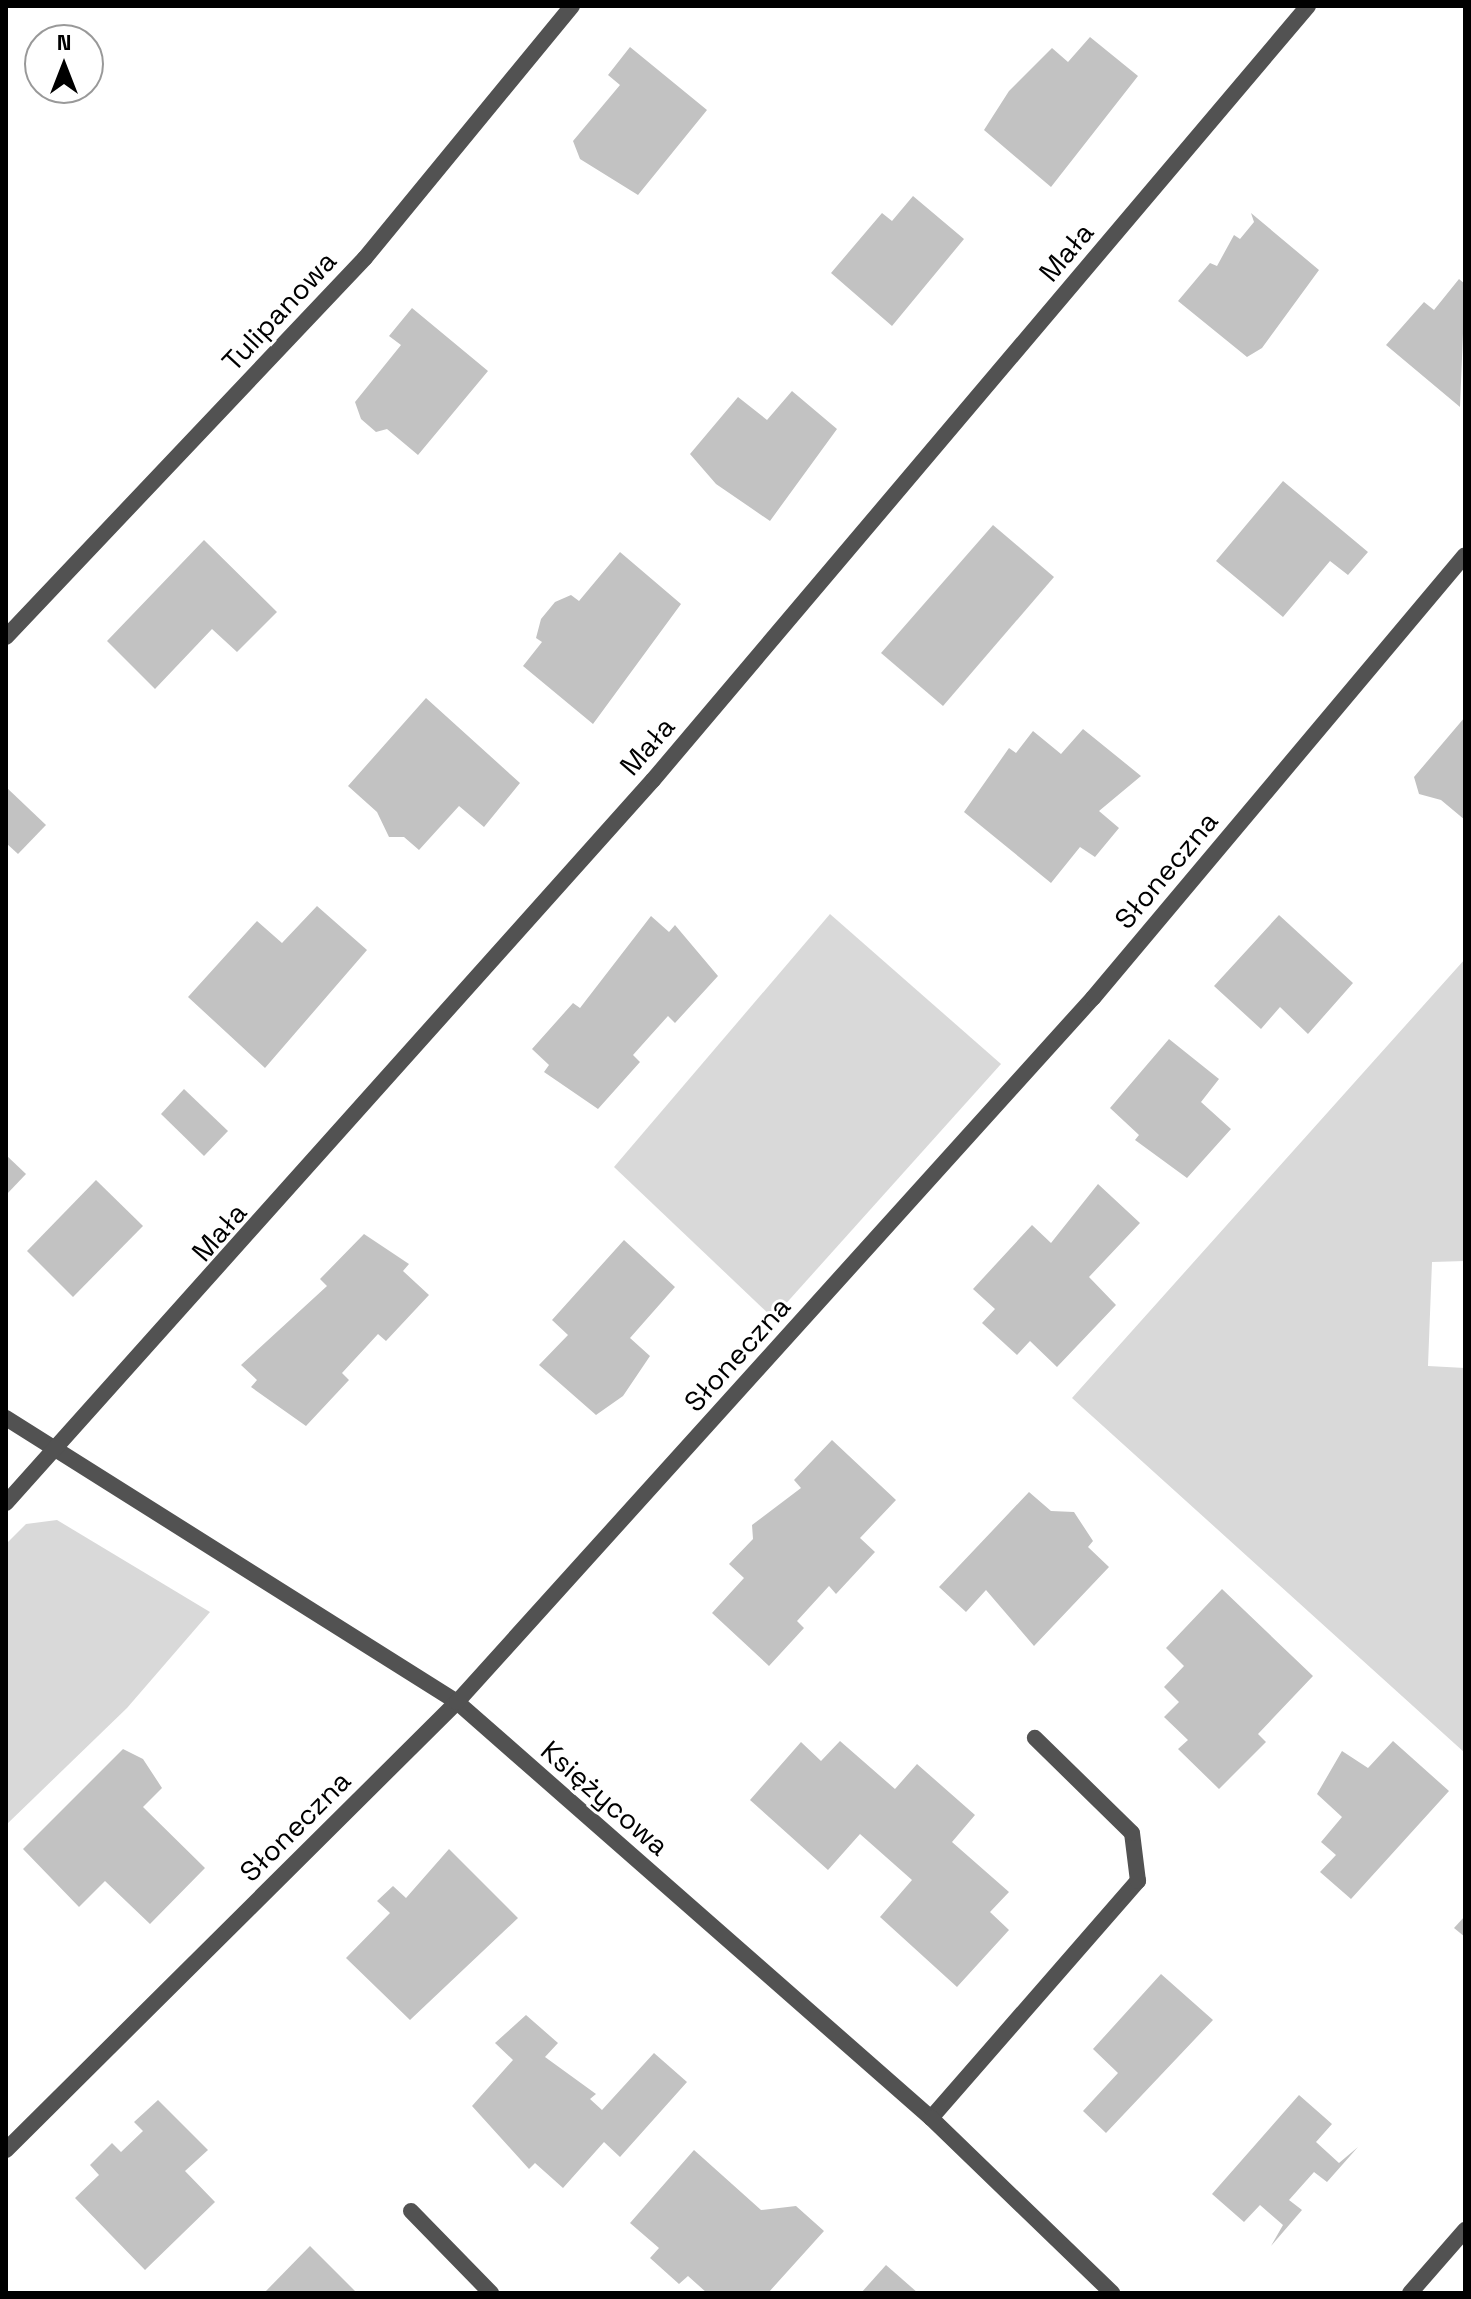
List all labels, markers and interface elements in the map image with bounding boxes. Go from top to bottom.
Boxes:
north arrow [24,24,104,104]
text: N [57,28,71,56]
street label: Mała [1032,216,1100,288]
street label: Tulipanowa [215,244,343,378]
street label: Mała [612,710,682,782]
street label: Słoneczna [1107,805,1225,935]
street label: Mała [184,1196,254,1268]
street label: Słoneczna [677,1290,797,1418]
street label: Księżycowa [534,1733,676,1863]
street label: Słoneczna [233,1764,357,1888]

